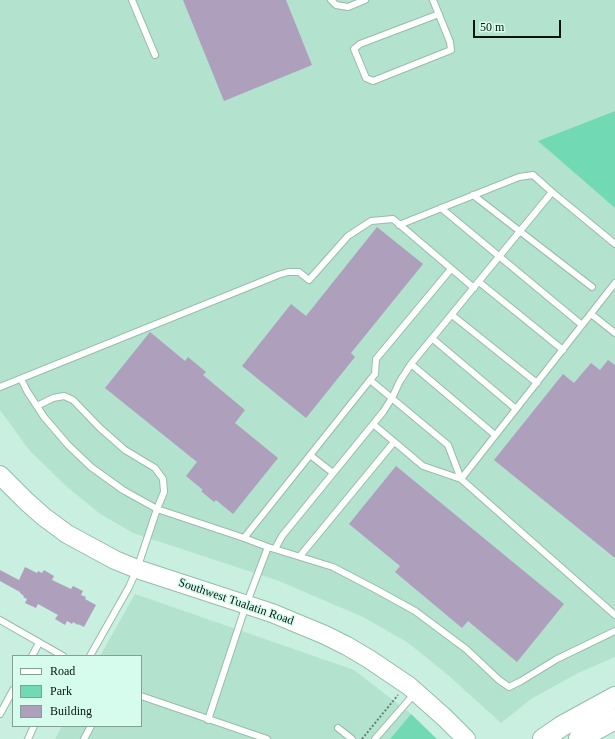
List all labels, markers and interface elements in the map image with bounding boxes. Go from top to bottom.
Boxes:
scale bar [475,12,563,38]
text: 50 m [480,20,504,34]
street label: Southwest Tualatin Road [177,576,295,628]
legend [12,655,142,727]
text: Road [50,664,75,678]
text: Park [50,684,72,698]
text: Building [50,704,92,718]

